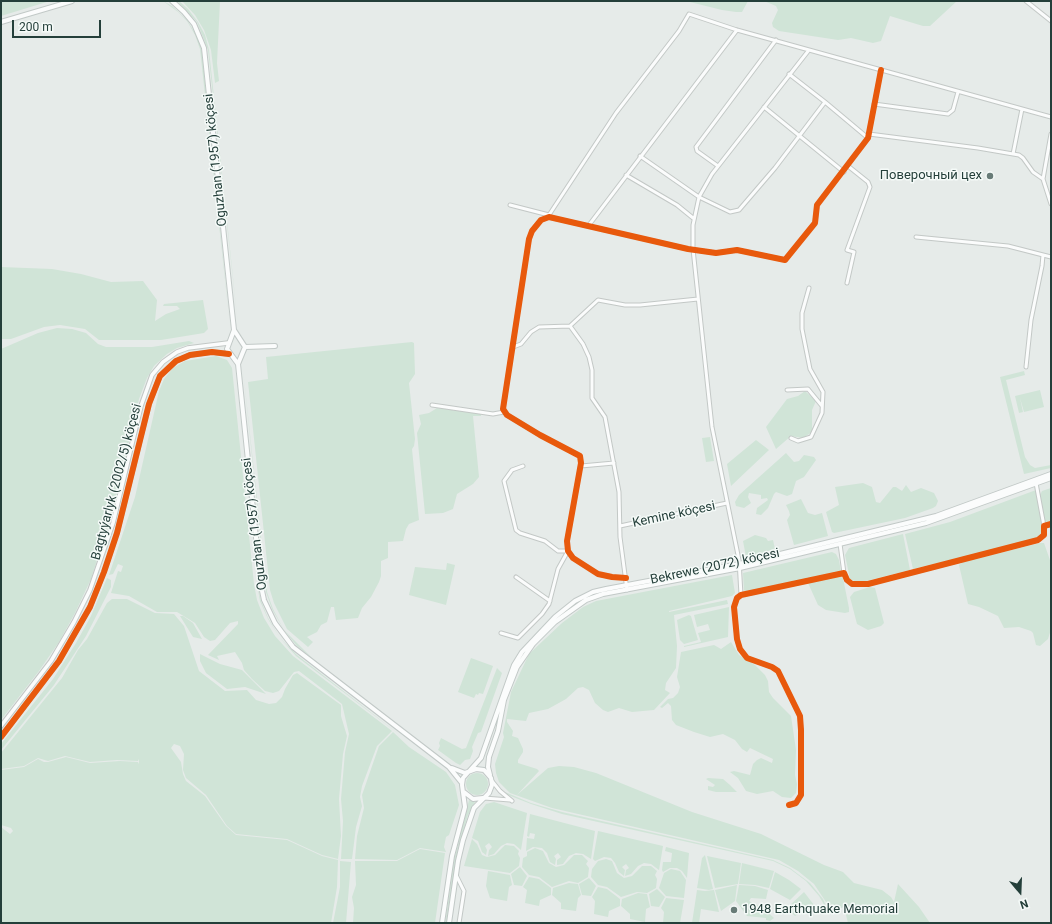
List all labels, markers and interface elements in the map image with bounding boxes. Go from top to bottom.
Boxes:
scale bar [14,12,103,38]
text: 200 m [19,20,53,34]
street label: Oguzhan (1957) köçesi [201,93,231,227]
place label: Поверочный цех [880,168,982,184]
marker: Поверочный цех [985,171,995,181]
street label: Bagtyýarlyk (2002/5) köçesi [89,402,145,562]
street label: Oguzhan (1957) köçesi [239,457,271,591]
street label: Kemine köçesi [631,499,717,531]
street label: Bekrewe (2072) köçesi [649,546,781,588]
north arrow [1000,872,1040,912]
text: N [1018,896,1030,911]
place label: 1948 Earthquake Memorial [742,902,898,918]
marker: 1948 Earthquake Memorial [729,905,739,915]

